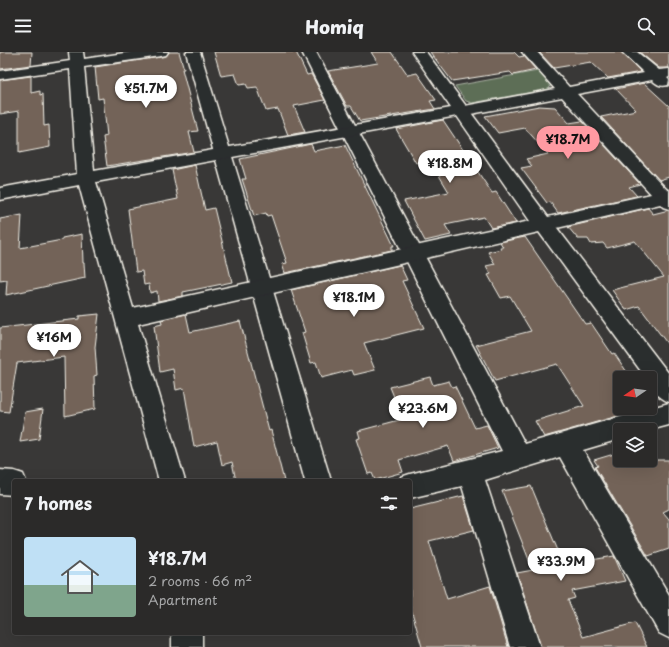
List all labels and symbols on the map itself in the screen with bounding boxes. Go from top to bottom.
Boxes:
pin: ¥51.7M [113,75,179,109]
pin: ¥18.7M [535,126,601,160]
pin: ¥18.8M [417,150,483,184]
pin: ¥18.1M [321,284,387,318]
pin: ¥16M [30,324,78,358]
north arrow [613,371,657,415]
pin: ¥23.6M [390,395,456,429]
pin: ¥33.9M [528,548,594,582]

